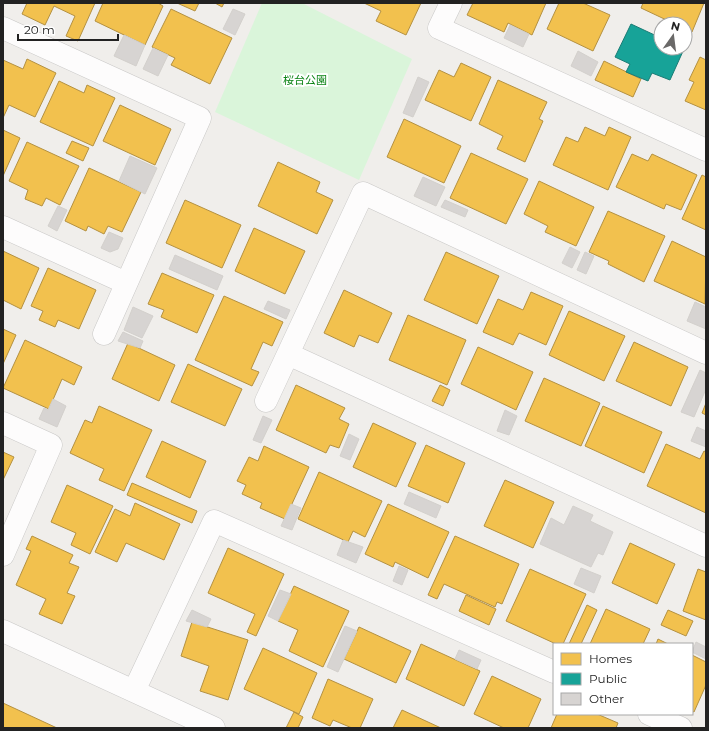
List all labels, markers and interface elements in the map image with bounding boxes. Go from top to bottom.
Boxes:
scale bar [18,16,118,42]
north arrow [653,16,693,56]
text: N [669,18,681,34]
text: 20 m [24,22,55,37]
park label: 桜台公園 [283,73,327,87]
legend [553,643,693,715]
text: Homes [589,651,632,666]
text: Public [589,671,627,686]
text: Other [589,691,624,706]

